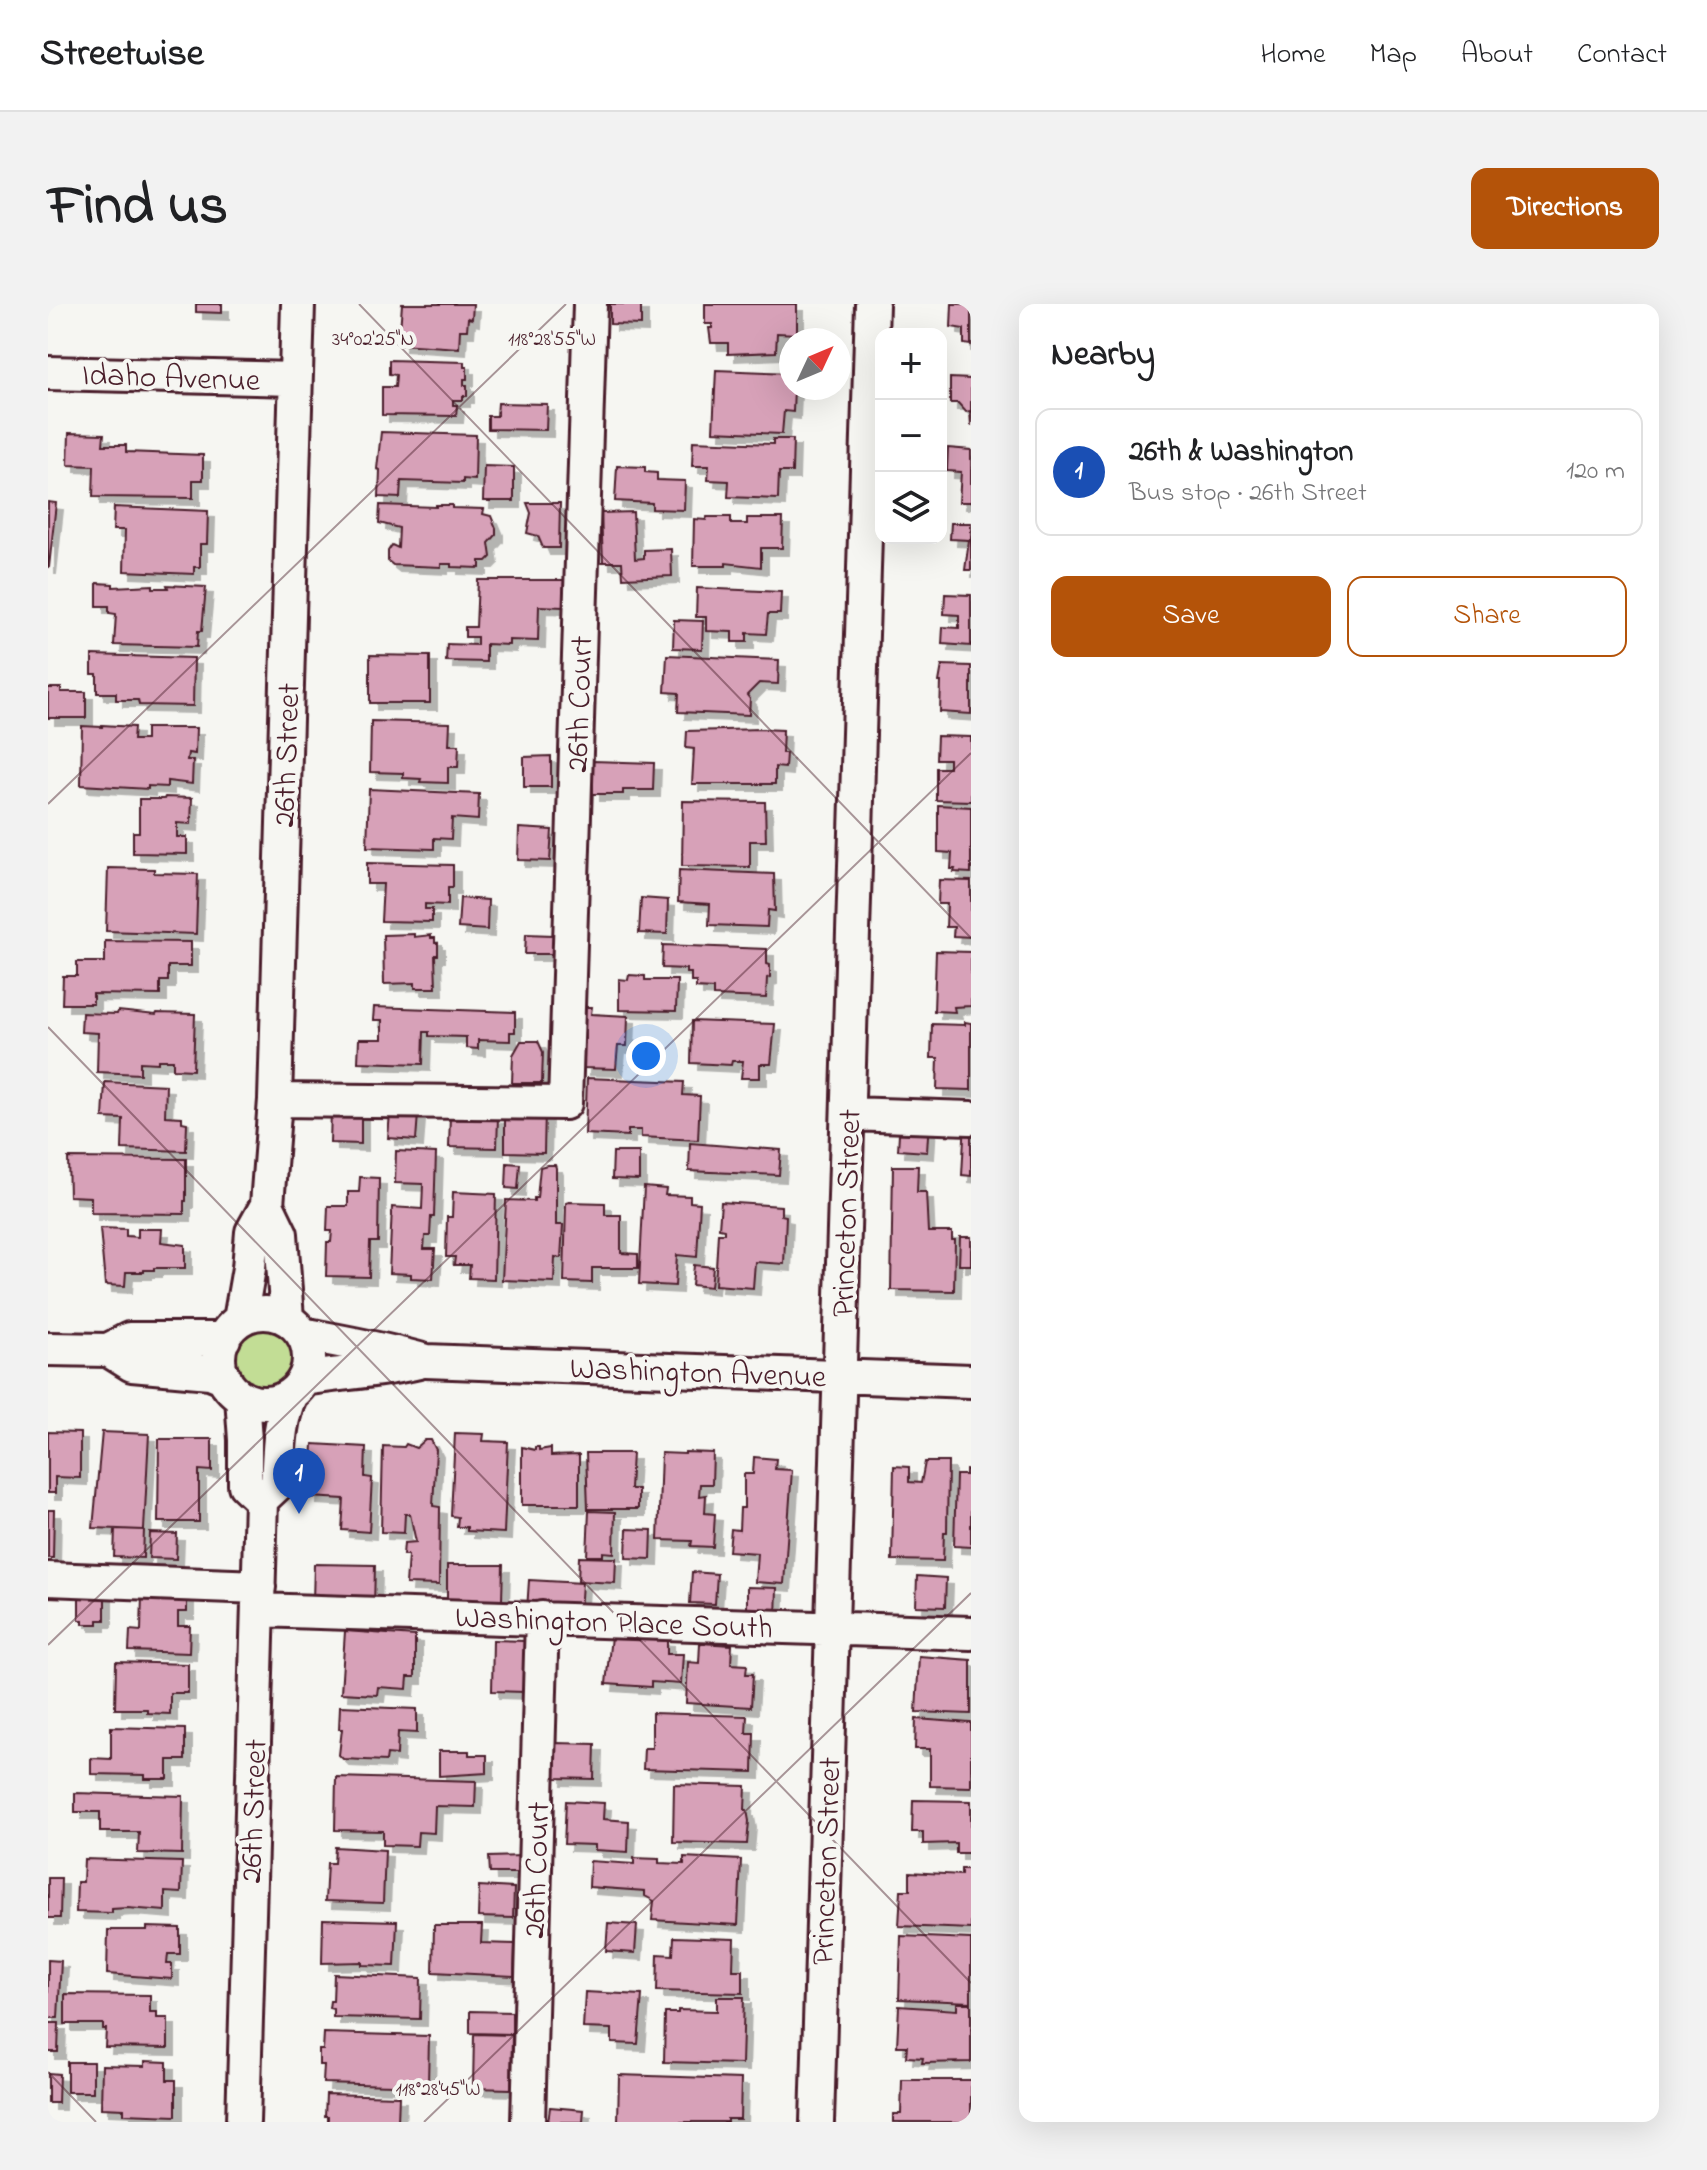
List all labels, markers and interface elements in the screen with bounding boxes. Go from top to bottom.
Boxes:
text: Streetwise [40,27,204,83]
text: Home [1260,35,1326,76]
text: Map [1370,35,1417,76]
text: About [1461,35,1533,76]
text: Contact [1577,35,1667,76]
text: Find us [48,168,228,249]
button: Directions [1471,168,1659,249]
text: 34°02'25"N [332,326,414,355]
text: 118°28'55"W [508,326,596,355]
north arrow [779,328,851,400]
map controls [875,328,947,544]
button: + [875,328,947,400]
text: Nearby [1051,331,1155,381]
street label: Idaho Avenue [81,353,261,406]
button: − [875,400,947,472]
text: 26th & Washington [1129,431,1353,475]
text: 1 [1075,453,1083,491]
text: 120 m [1566,453,1625,491]
button: layers [875,472,947,544]
text: Bus stop · 26th Street [1129,475,1367,513]
button: Save [1051,576,1331,657]
button: Share [1347,576,1627,657]
street label: 26th Court [556,635,607,773]
street label: 26th Street [262,682,315,828]
your location [626,1036,666,1076]
street label: Princeton Street [821,1108,876,1318]
street label: Washington Avenue [569,1347,827,1402]
pin: 1 [273,1448,325,1514]
street label: Washington Place South [454,1595,774,1654]
street label: 26th Street [229,1738,282,1884]
street label: Princeton Street [801,1756,856,1966]
street label: 26th Court [513,1801,564,1939]
text: 118°28'45"W [396,2076,480,2105]

